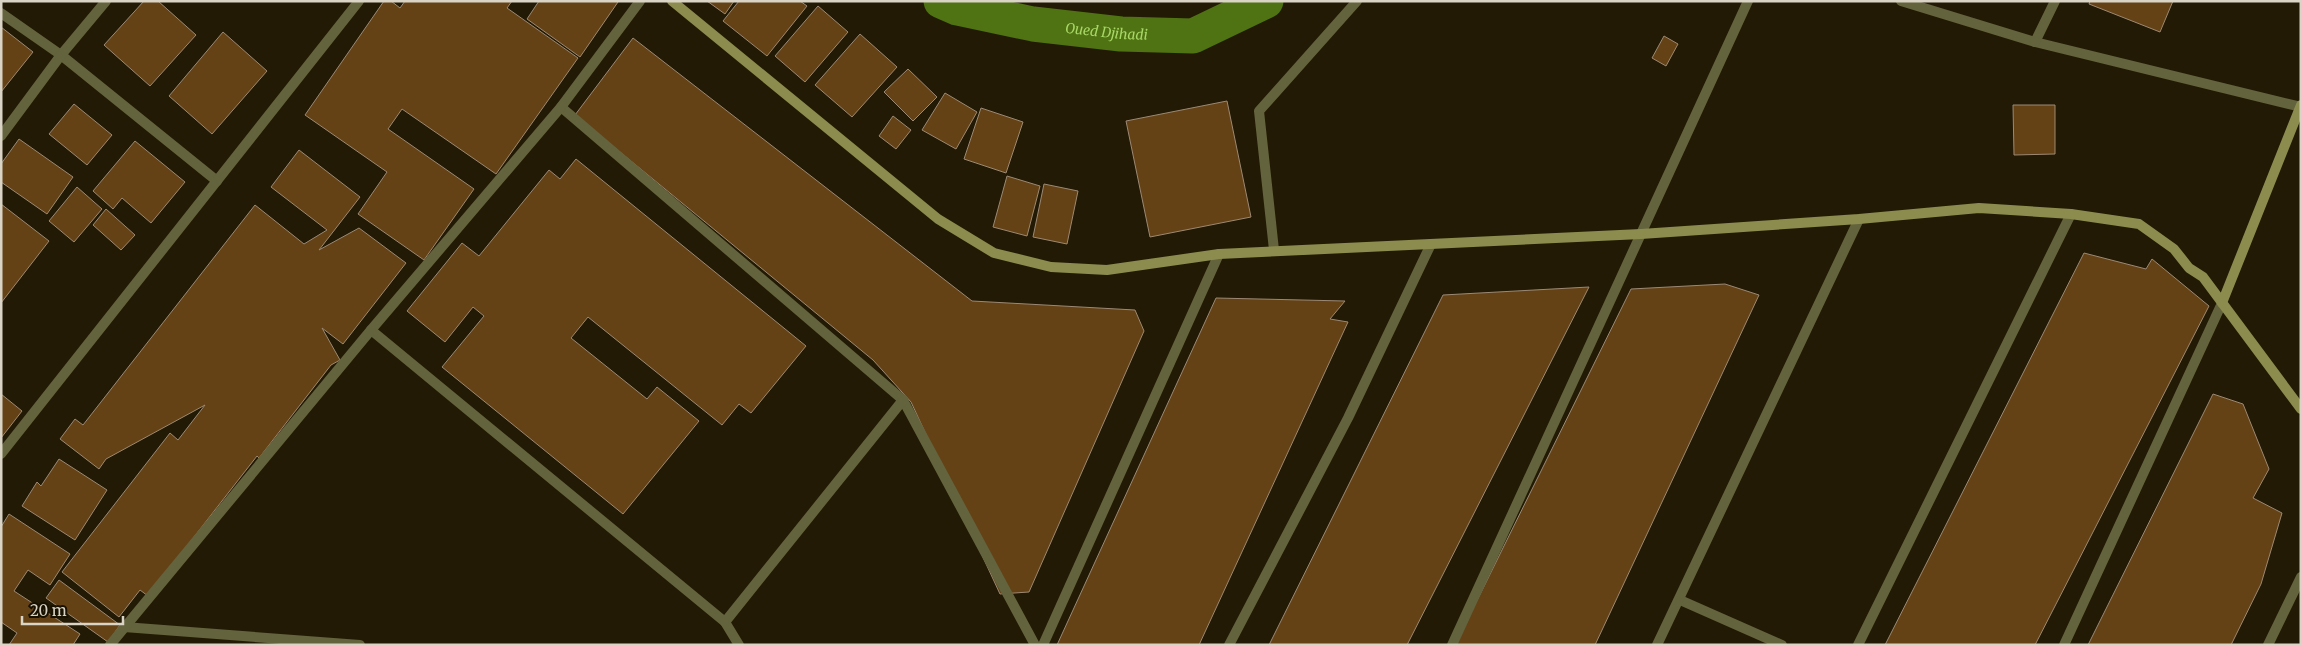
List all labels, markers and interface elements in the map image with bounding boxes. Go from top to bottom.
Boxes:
water label: Oued Djihadi [1064,19,1148,44]
scale bar [22,594,124,626]
text: 20 m [30,601,67,620]

